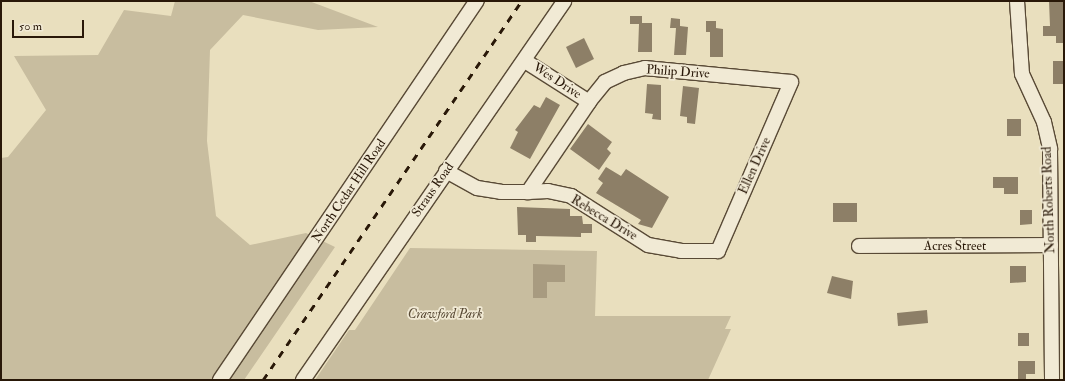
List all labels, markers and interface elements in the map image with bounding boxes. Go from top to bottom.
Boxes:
scale bar [14,12,86,38]
text: 50 m [19,19,42,34]
street label: Wes Drive [530,60,584,102]
street label: Philip Drive [646,62,710,82]
street label: Ellen Drive [736,135,774,197]
street label: North Cedar Hill Road [309,136,389,246]
street label: North Roberts Road [1039,146,1059,254]
street label: Straus Road [409,160,457,220]
street label: Rebecca Drive [568,192,640,244]
street label: Acres Street [924,238,986,254]
park label: Crawford Park [408,306,482,322]

